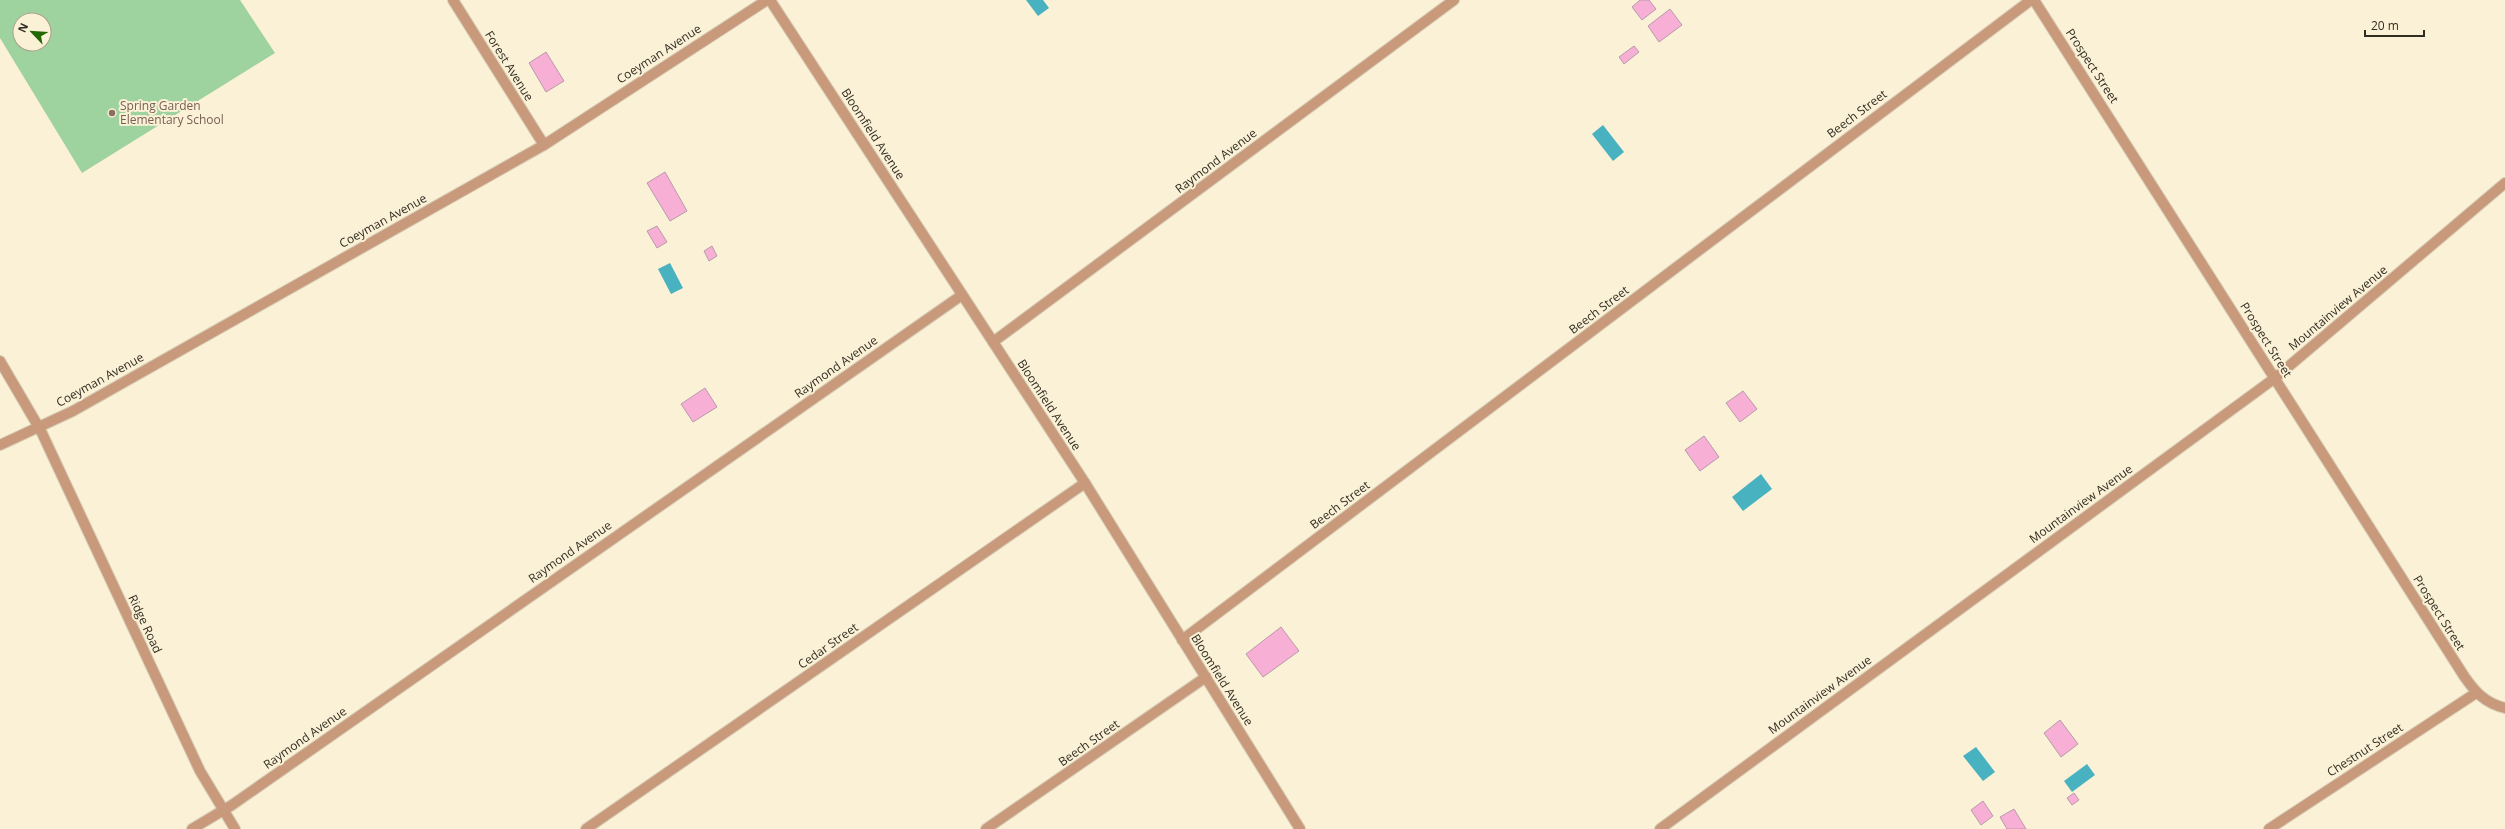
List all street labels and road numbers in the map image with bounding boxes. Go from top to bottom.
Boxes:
street label: Coeyman Avenue [613,20,704,87]
street label: Prospect Street [2062,25,2123,106]
street label: Forest Avenue [481,27,538,104]
street label: Bloomfield Avenue [838,85,909,183]
street label: Beech Street [1823,85,1890,142]
street label: Raymond Avenue [1171,124,1260,197]
street label: Coeyman Avenue [336,189,430,252]
street label: Mountainview Avenue [2285,261,2391,354]
street label: Beech Street [1565,281,1632,338]
street label: Prospect Street [2236,299,2296,381]
street label: Raymond Avenue [791,331,881,402]
street label: Coeyman Avenue [53,348,147,411]
street label: Bloomfield Avenue [1014,356,1085,454]
street label: Mountainview Avenue [2026,460,2136,547]
street label: Beech Street [1306,476,1373,533]
street label: Raymond Avenue [525,516,615,587]
street label: Prospect Street [2409,572,2469,654]
street label: Ridge Road [124,592,166,656]
street label: Cedar Street [794,619,861,673]
street label: Bloomfield Avenue [1187,631,1258,729]
street label: Mountainview Avenue [1765,651,1875,738]
street label: Raymond Avenue [260,702,350,773]
street label: Beech Street [1055,715,1123,770]
street label: Chestnut Street [2323,719,2406,780]

